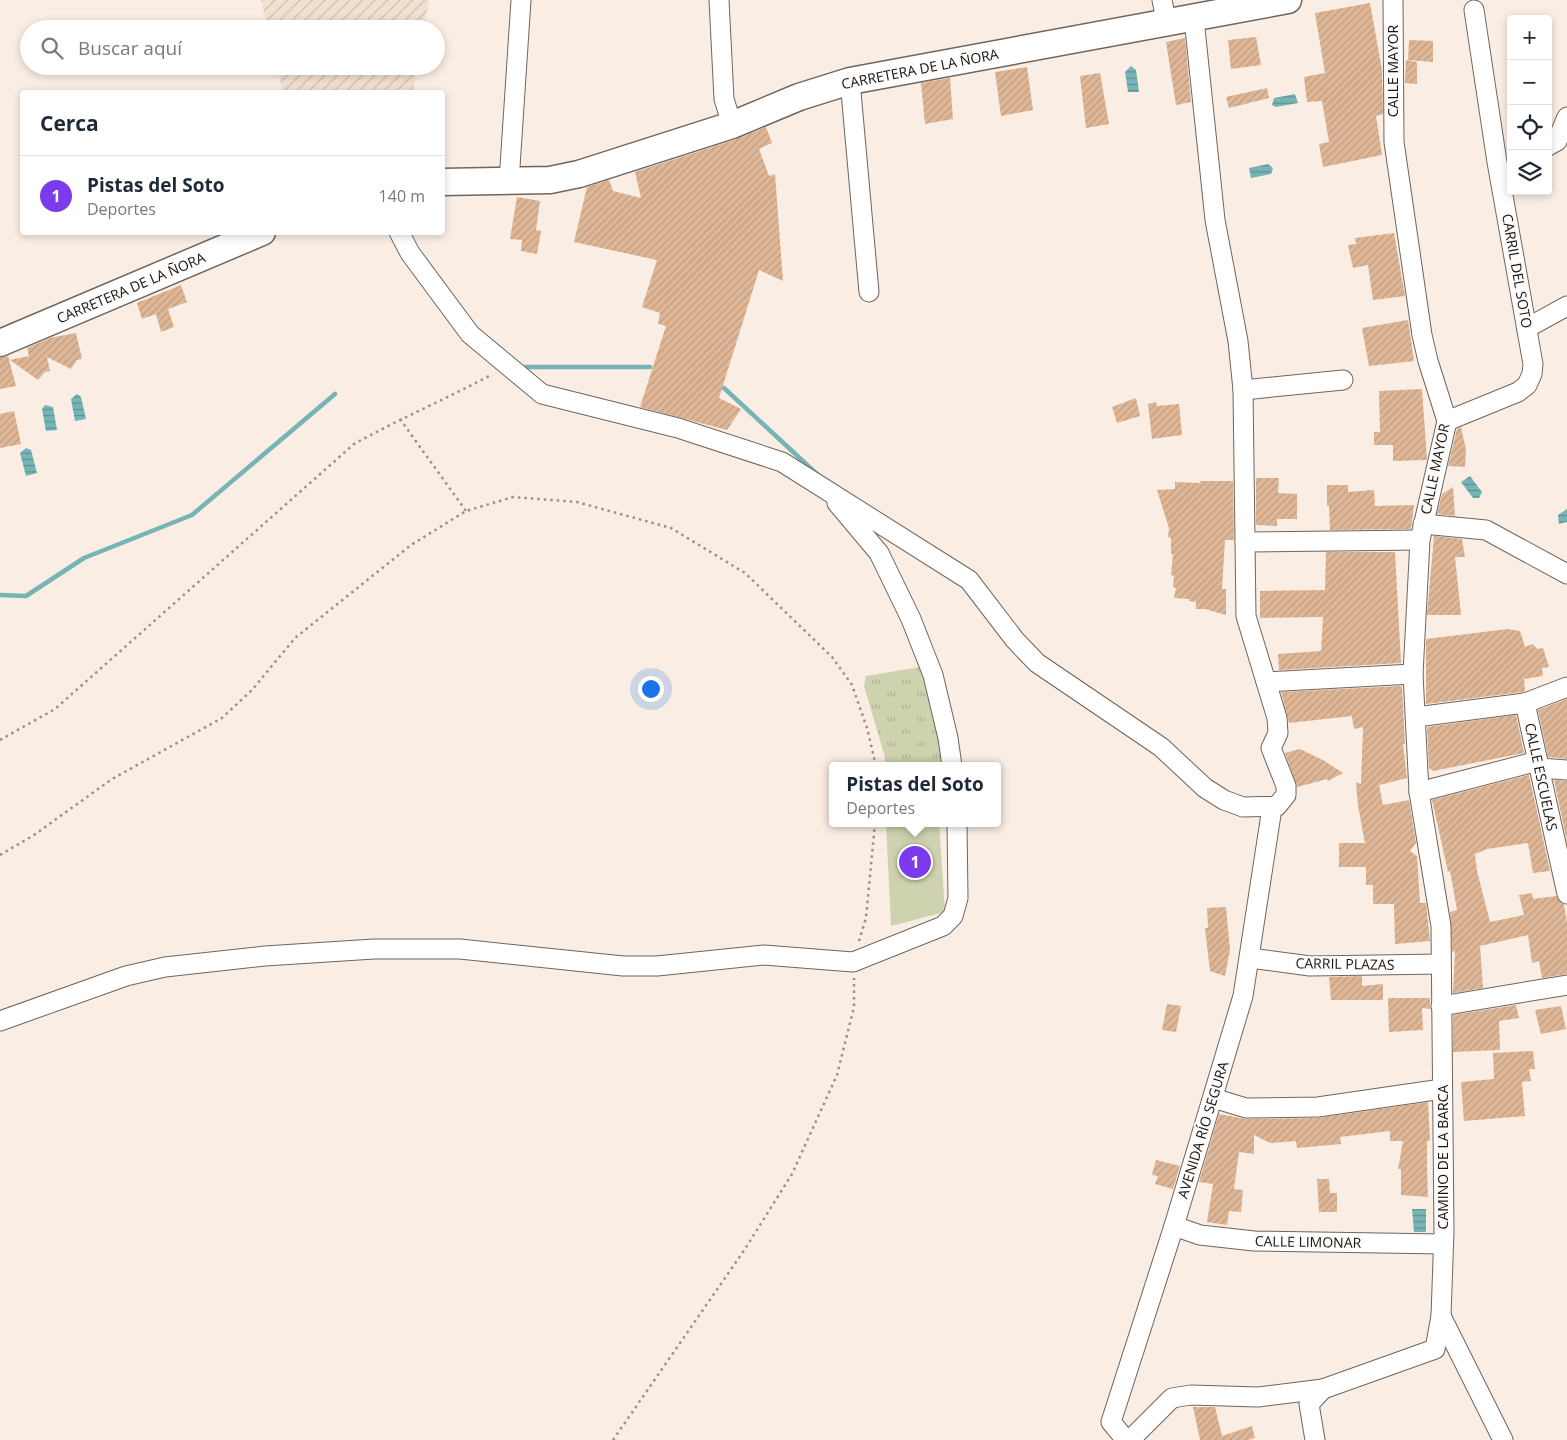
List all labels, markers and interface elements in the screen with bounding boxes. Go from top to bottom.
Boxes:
map controls [1507,15,1552,195]
button: + [1507,15,1552,60]
search box [20,20,445,75]
street label: CALLE MAYOR [1383,24,1402,117]
icon: search [38,34,66,62]
text: Buscar aquí [78,35,182,61]
street label: CARRETERA DE LA ÑORA [840,44,1000,93]
button: − [1507,60,1552,105]
button: locate [1507,105,1552,150]
text: Cerca [40,109,99,137]
button: layers [1507,150,1552,195]
text: Pistas del Soto [87,172,225,198]
text: 1 [51,185,61,207]
text: 140 m [379,185,425,207]
text: Deportes [87,198,156,220]
street label: CARRIL DEL SOTO [1498,212,1537,330]
street label: CARRETERA DE LA ÑORA [54,248,208,327]
street label: CALLE MAYOR [1416,421,1453,516]
your location [638,676,664,702]
street label: CALLE ESCUELAS [1521,721,1562,833]
popup [829,762,1001,827]
text: Pistas del Soto [846,771,984,797]
text: Deportes [846,797,915,819]
pin: 1 [899,843,931,881]
street label: CARRIL PLAZAS [1295,953,1395,974]
street label: AVENIDA RÍO SEGURA [1173,1059,1232,1201]
street label: CAMINO DE LA BARCA [1433,1084,1452,1229]
street label: CALLE LIMONAR [1255,1231,1362,1252]

